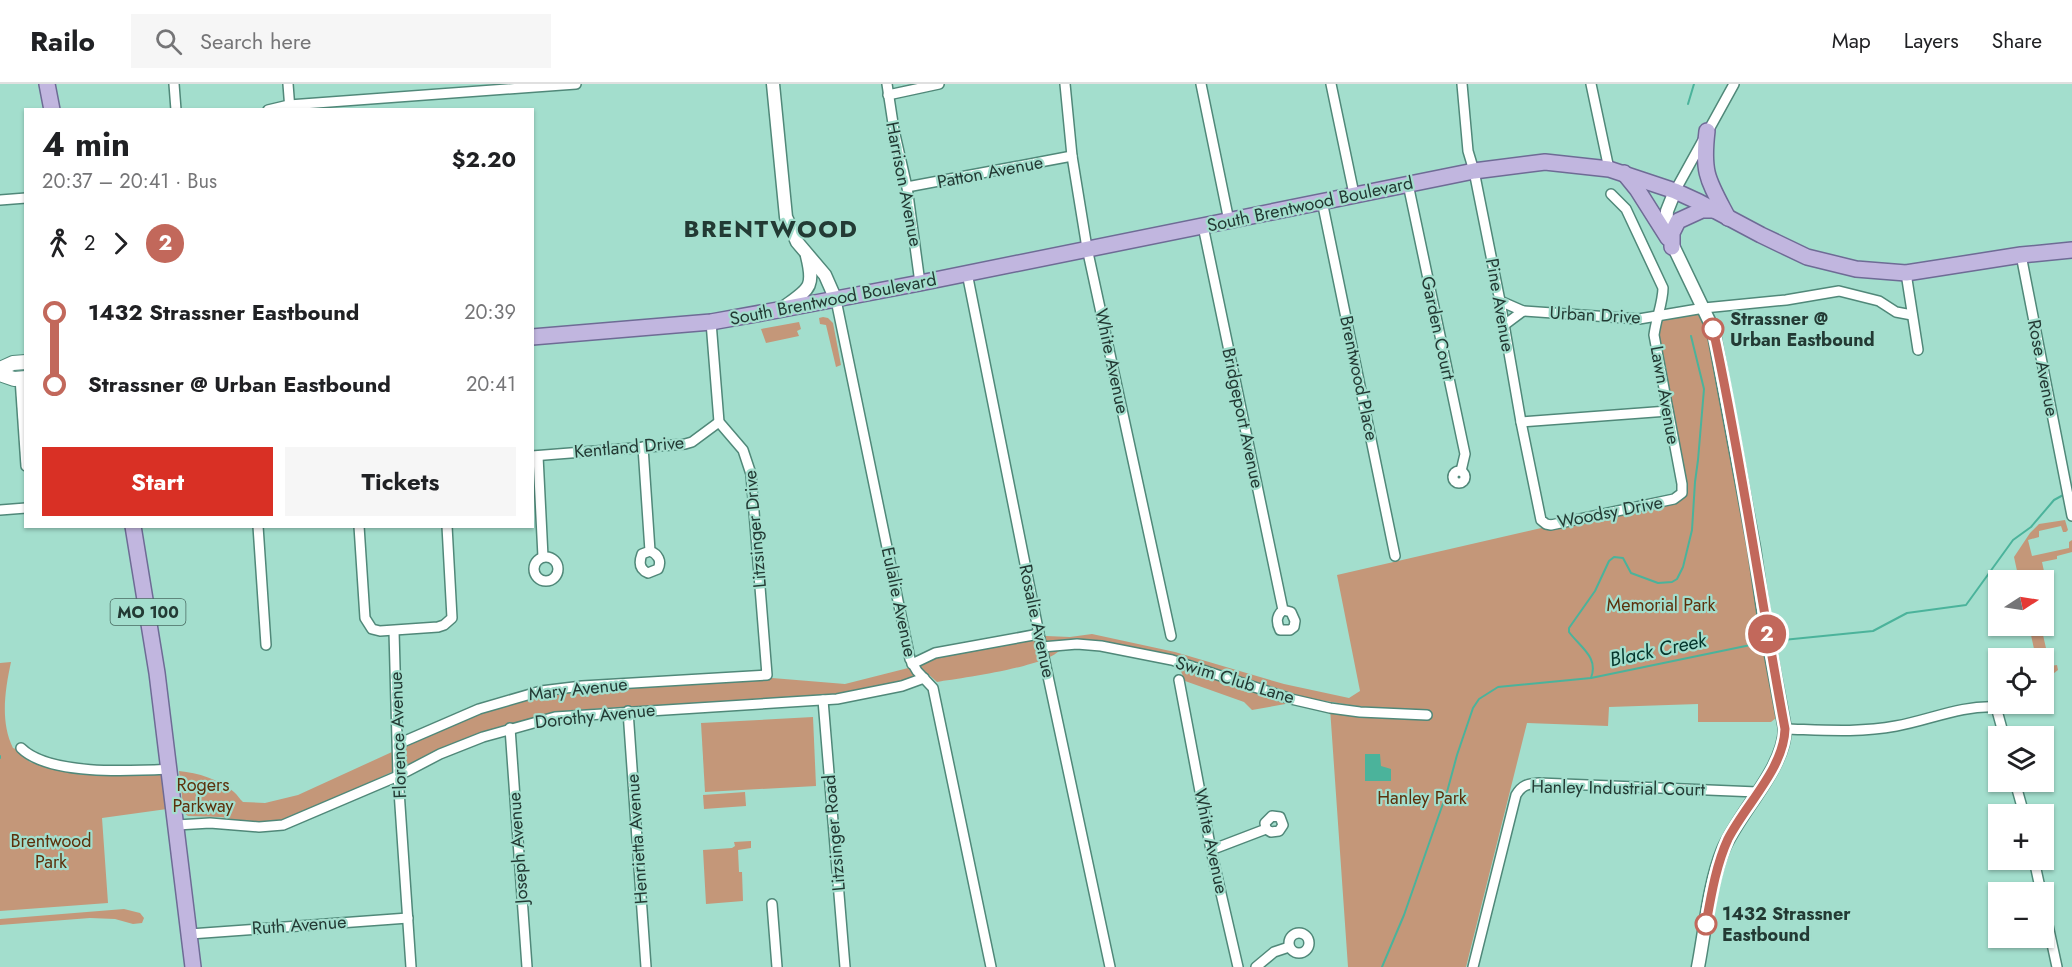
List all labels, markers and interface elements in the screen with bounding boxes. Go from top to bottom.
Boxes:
search box [131,14,551,68]
text: Railo [30,21,95,62]
icon: search [152,25,185,58]
text: Search here [200,25,311,57]
text: Map [1832,26,1871,56]
text: Layers [1904,26,1959,56]
text: Share [1992,26,2042,56]
street label: Harrison Avenue [879,119,929,249]
text: 4 min [42,121,130,168]
text: $2.20 [452,143,516,175]
street label: Patton Avenue [935,149,1045,195]
text: 20:37 – 20:41 · Bus [42,167,217,196]
street label: South Brentwood Boulevard [1205,169,1415,239]
district label: BRENTWOOD [684,211,858,246]
icon: walk [42,227,75,260]
icon: forward [104,227,137,260]
text: 2 [158,228,172,258]
text: 2 [84,229,95,258]
street label: Pine Avenue [1479,256,1521,354]
street label: South Brentwood Boulevard [727,266,939,332]
street label: Garden Court [1414,274,1462,383]
text: 1432 Strassner Eastbound [88,296,359,328]
text: 20:39 [464,298,516,327]
street label: Urban Drive [1549,300,1641,330]
street label: White Avenue [1088,306,1136,416]
place label: Strassner @ Urban Eastbound [1730,306,1875,353]
street label: Brentwood Place [1333,313,1385,443]
street label: Rose Avenue [2021,317,2065,419]
marker: Strassner @ Urban Eastbound [1702,318,1724,340]
street label: Lawn Avenue [1644,344,1686,446]
street label: Bridgeport Avenue [1215,345,1271,491]
text: Strassner @ Urban Eastbound [88,368,391,400]
text: 20:41 [466,370,516,399]
street label: Kentland Drive [573,429,685,465]
button: Start [42,447,273,516]
button: Tickets [285,447,516,516]
street label: Litzsinger Drive [737,469,773,589]
street label: Woodsy Drive [1555,489,1665,535]
street label: Eulalie Avenue [875,545,923,659]
street label: Rosalie Avenue [1012,562,1062,680]
north arrow [1988,570,2054,636]
map controls [1988,570,2054,948]
park label: Memorial Park [1607,592,1715,618]
road number: MO 100 [110,599,186,625]
line badge: 2 [1748,614,1786,654]
text: 2 [1760,619,1774,649]
water label: Black Creek [1607,625,1711,674]
button: locate [1988,648,2054,714]
street label: Swim Club Lane [1172,650,1298,710]
street label: Florence Avenue [383,671,413,799]
street label: Mary Avenue [527,671,629,707]
street label: Dorothy Avenue [534,697,656,735]
button: layers [1988,726,2054,792]
park label: Rogers Parkway [172,772,234,819]
street label: Henrietta Avenue [619,773,655,905]
street label: Hanley Industrial Court [1531,773,1706,803]
street label: Litzsinger Road [816,774,852,892]
park label: Hanley Park [1377,785,1467,811]
street label: White Avenue [1187,786,1235,896]
street label: Joseph Avenue [501,791,535,907]
button: + [1988,804,2054,870]
park label: Brentwood Park [11,828,91,875]
button: − [1988,882,2054,948]
place label: 1432 Strassner Eastbound [1722,901,1851,948]
street label: Ruth Avenue [251,909,347,941]
marker: 1432 Strassner Eastbound [1695,913,1717,935]

